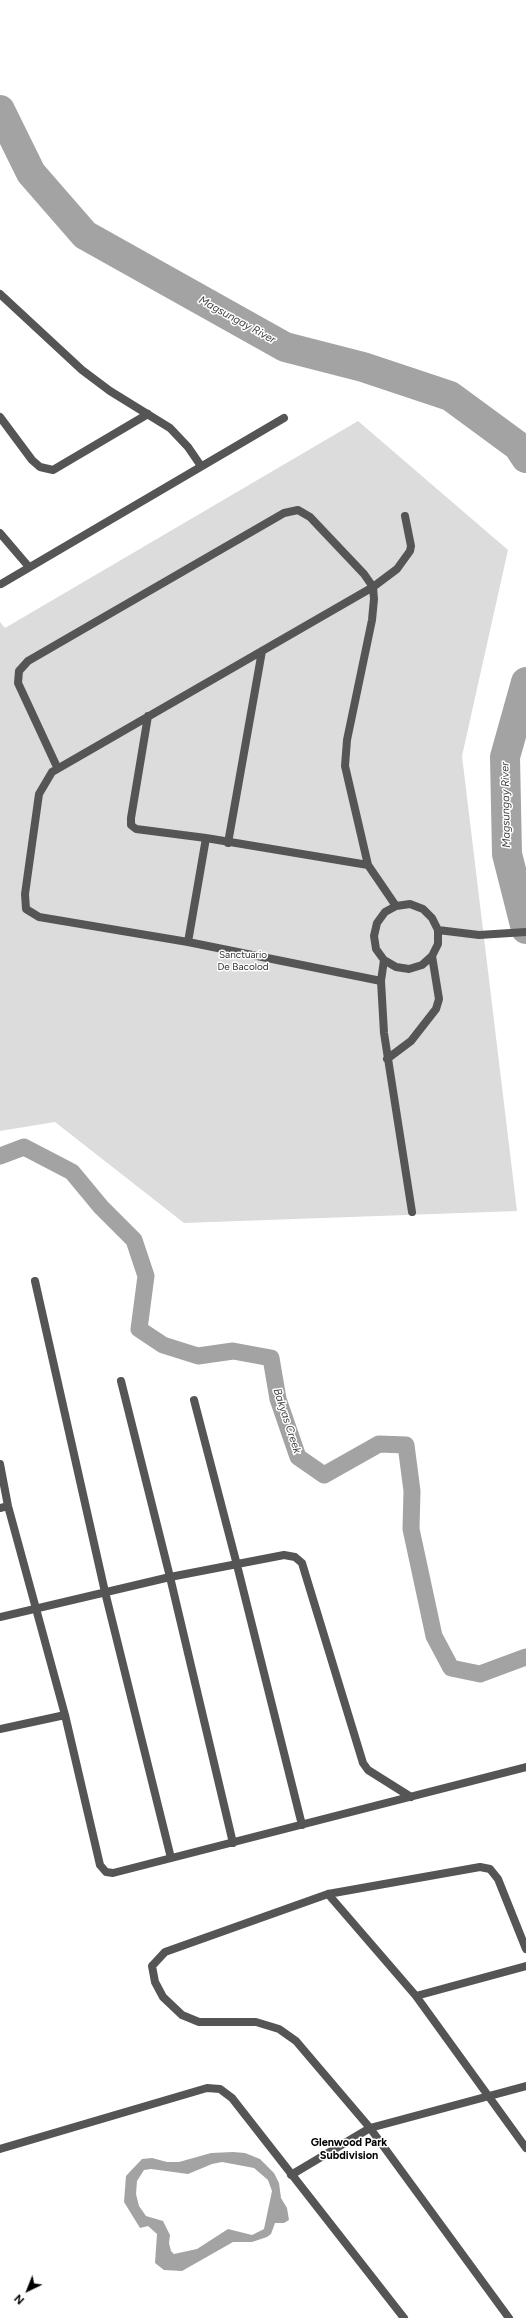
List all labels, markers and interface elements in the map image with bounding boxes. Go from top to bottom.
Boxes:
water label: Magsungay River [196,293,278,347]
water label: Magsungay River [499,762,513,848]
park label: Sanctuario De Bacolod [217,949,269,972]
water label: Bakyas Creek [270,1387,304,1455]
district label: Glenwood Park Subdivision [311,2136,387,2162]
north arrow [8,2270,48,2310]
text: N [12,2291,27,2307]

